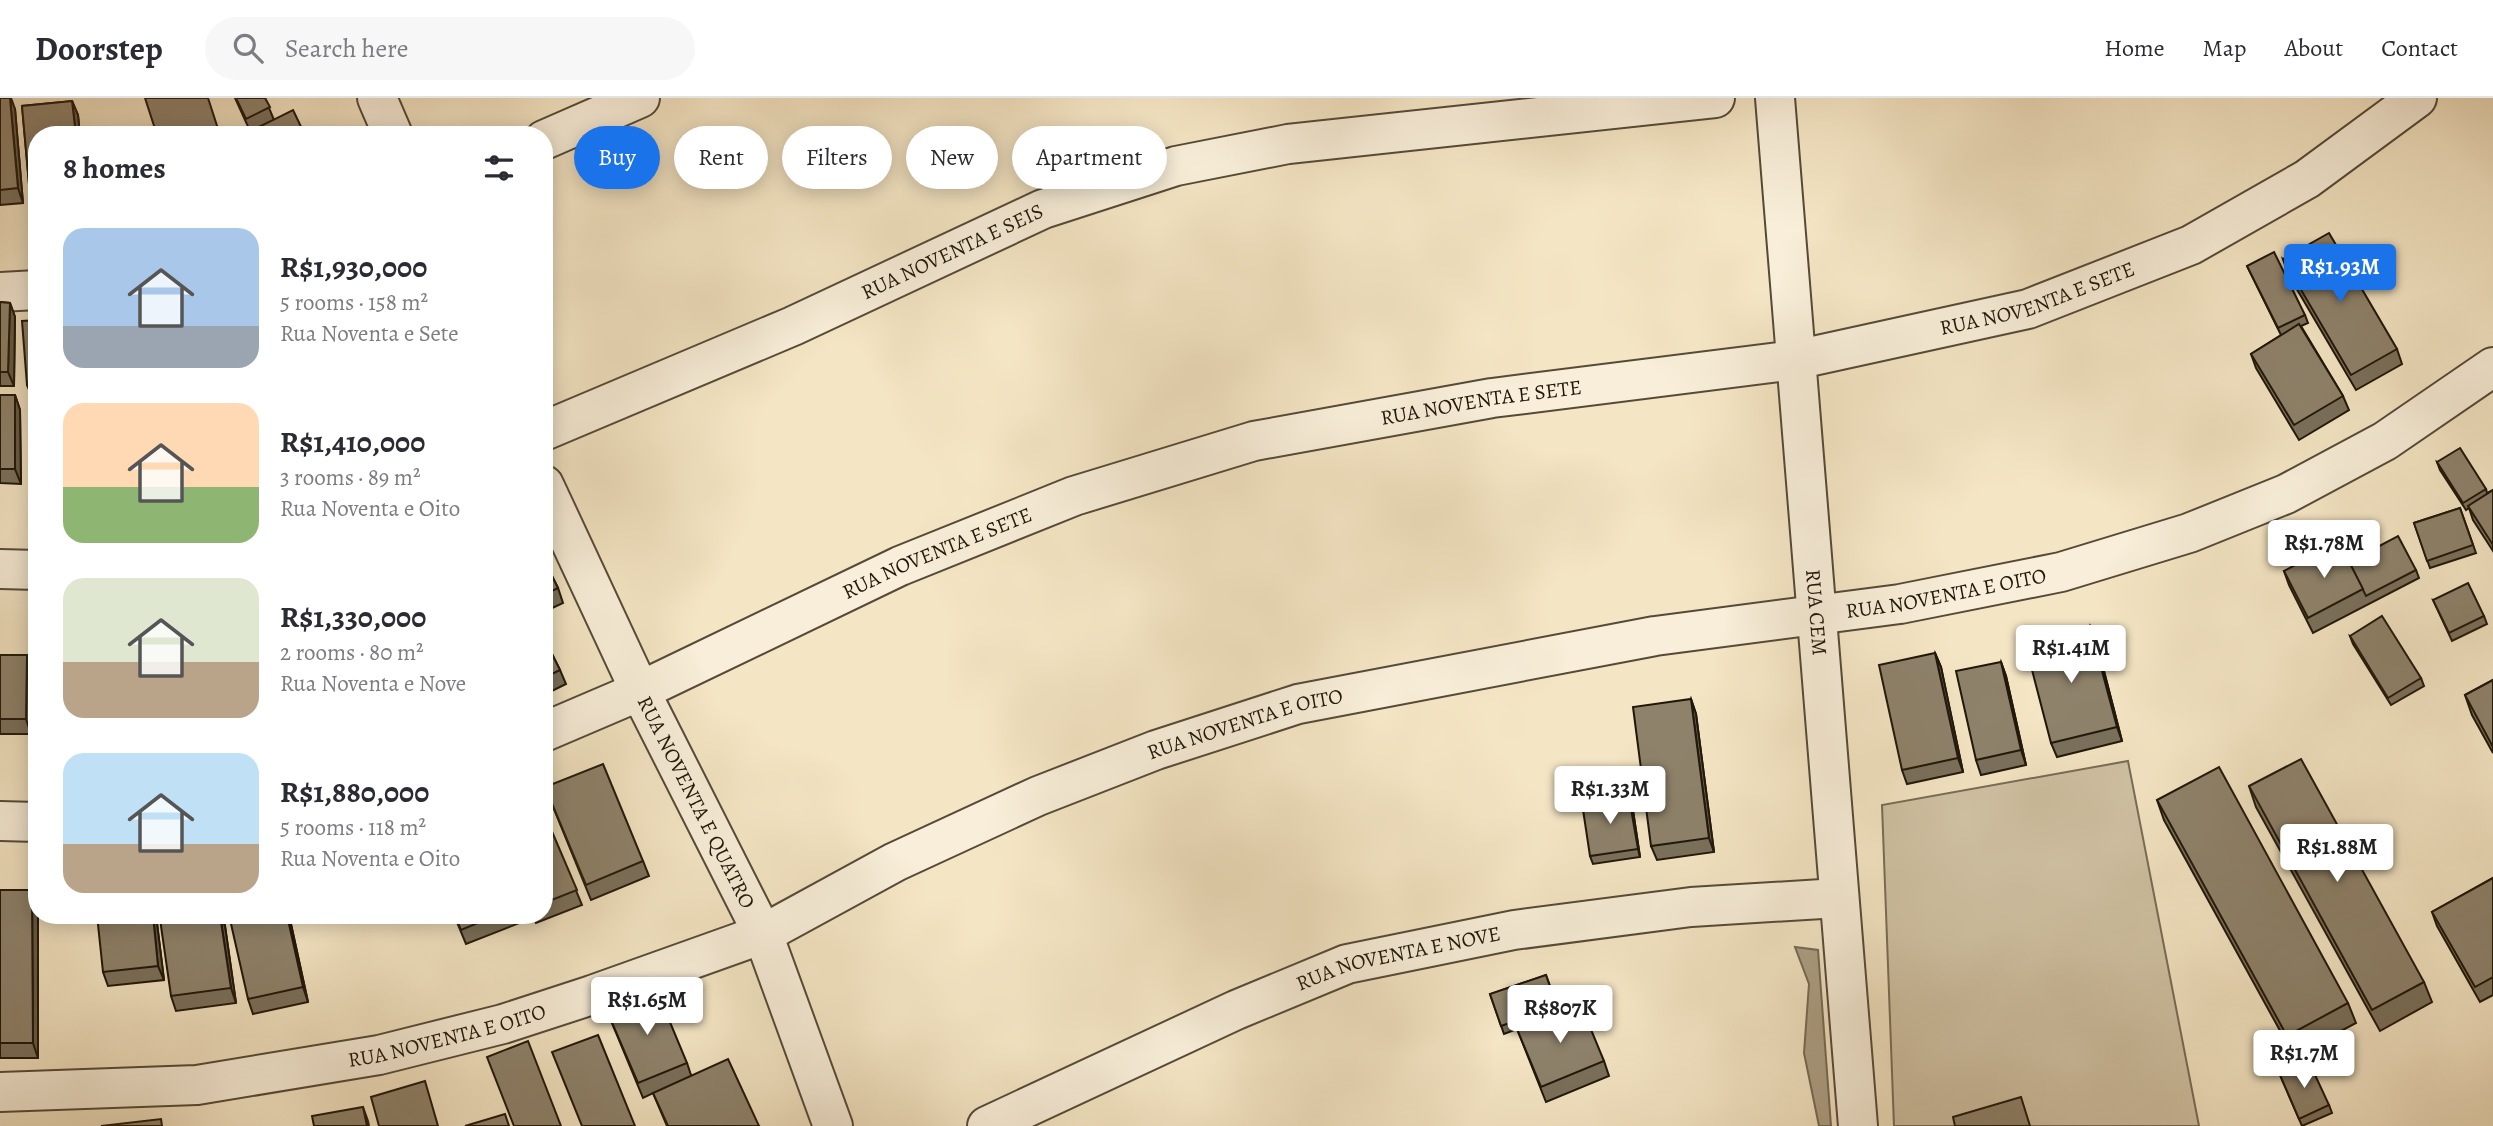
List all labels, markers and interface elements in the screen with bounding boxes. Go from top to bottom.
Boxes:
search box [205,17,695,80]
text: Doorstep [35,26,163,71]
icon: search [229,29,267,67]
text: Search here [285,31,408,66]
text: Home [2104,32,2165,64]
text: Map [2203,32,2247,64]
text: About [2285,32,2343,64]
text: Contact [2381,32,2458,64]
chip: Buy [574,126,660,189]
chip: Rent [674,126,768,189]
chip: Filters [782,126,892,189]
chip: New [906,126,998,189]
chip: Apartment [1012,126,1167,189]
text: 8 homes [63,148,166,188]
icon: filters [480,149,518,187]
street label: RUA NOVENTA E SEIS [857,197,1048,306]
pin: R$1.93M [2275,244,2405,304]
text: R$1,930,000 [280,247,427,287]
text: R$1.93M [2300,251,2380,282]
street label: RUA NOVENTA E SETE [1937,255,2139,342]
icon: home [119,256,203,340]
text: 5 rooms · 158 m² [280,287,428,318]
text: Rua Noventa e Sete [280,318,459,349]
street label: RUA NOVENTA E SETE [1378,373,1583,432]
text: R$1,410,000 [280,422,425,462]
icon: home [119,431,203,515]
text: 3 rooms · 89 m² [280,462,421,493]
text: Rua Noventa e Oito [280,493,460,524]
street label: RUA NOVENTA E SETE [838,500,1036,606]
pin: R$1.78M [2259,520,2389,580]
text: R$1.78M [2284,527,2364,558]
street label: RUA NOVENTA E OITO [1844,561,2049,625]
street label: RUA CEM [1799,568,1834,656]
text: R$1,330,000 [280,597,426,637]
icon: home [119,606,203,690]
pin: R$1.41M [2006,626,2136,685]
text: R$1.41M [2032,632,2110,663]
text: 2 rooms · 80 m² [280,637,424,668]
text: Rua Noventa e Nove [280,668,466,699]
street label: RUA NOVENTA E OITO [1143,682,1345,766]
street label: RUA NOVENTA E QUATRO [631,691,762,913]
pin: R$1.33M [1545,766,1675,826]
text: R$1,880,000 [280,772,429,812]
text: R$1.33M [1570,773,1650,804]
icon: home [119,781,203,865]
text: 5 rooms · 118 m² [280,812,426,843]
pin: R$1.88M [2272,824,2402,884]
text: R$1.88M [2296,831,2378,862]
text: Rua Noventa e Oito [280,843,460,874]
street label: RUA NOVENTA E NOVE [1292,919,1503,998]
pin: R$1.65M [582,978,712,1037]
text: R$1.65M [607,984,687,1015]
pin: R$807K [1503,986,1617,1045]
text: R$807K [1523,992,1597,1023]
street label: RUA NOVENTA E OITO [346,997,549,1074]
pin: R$1.7M [2247,1030,2361,1090]
text: R$1.7M [2269,1037,2339,1068]

